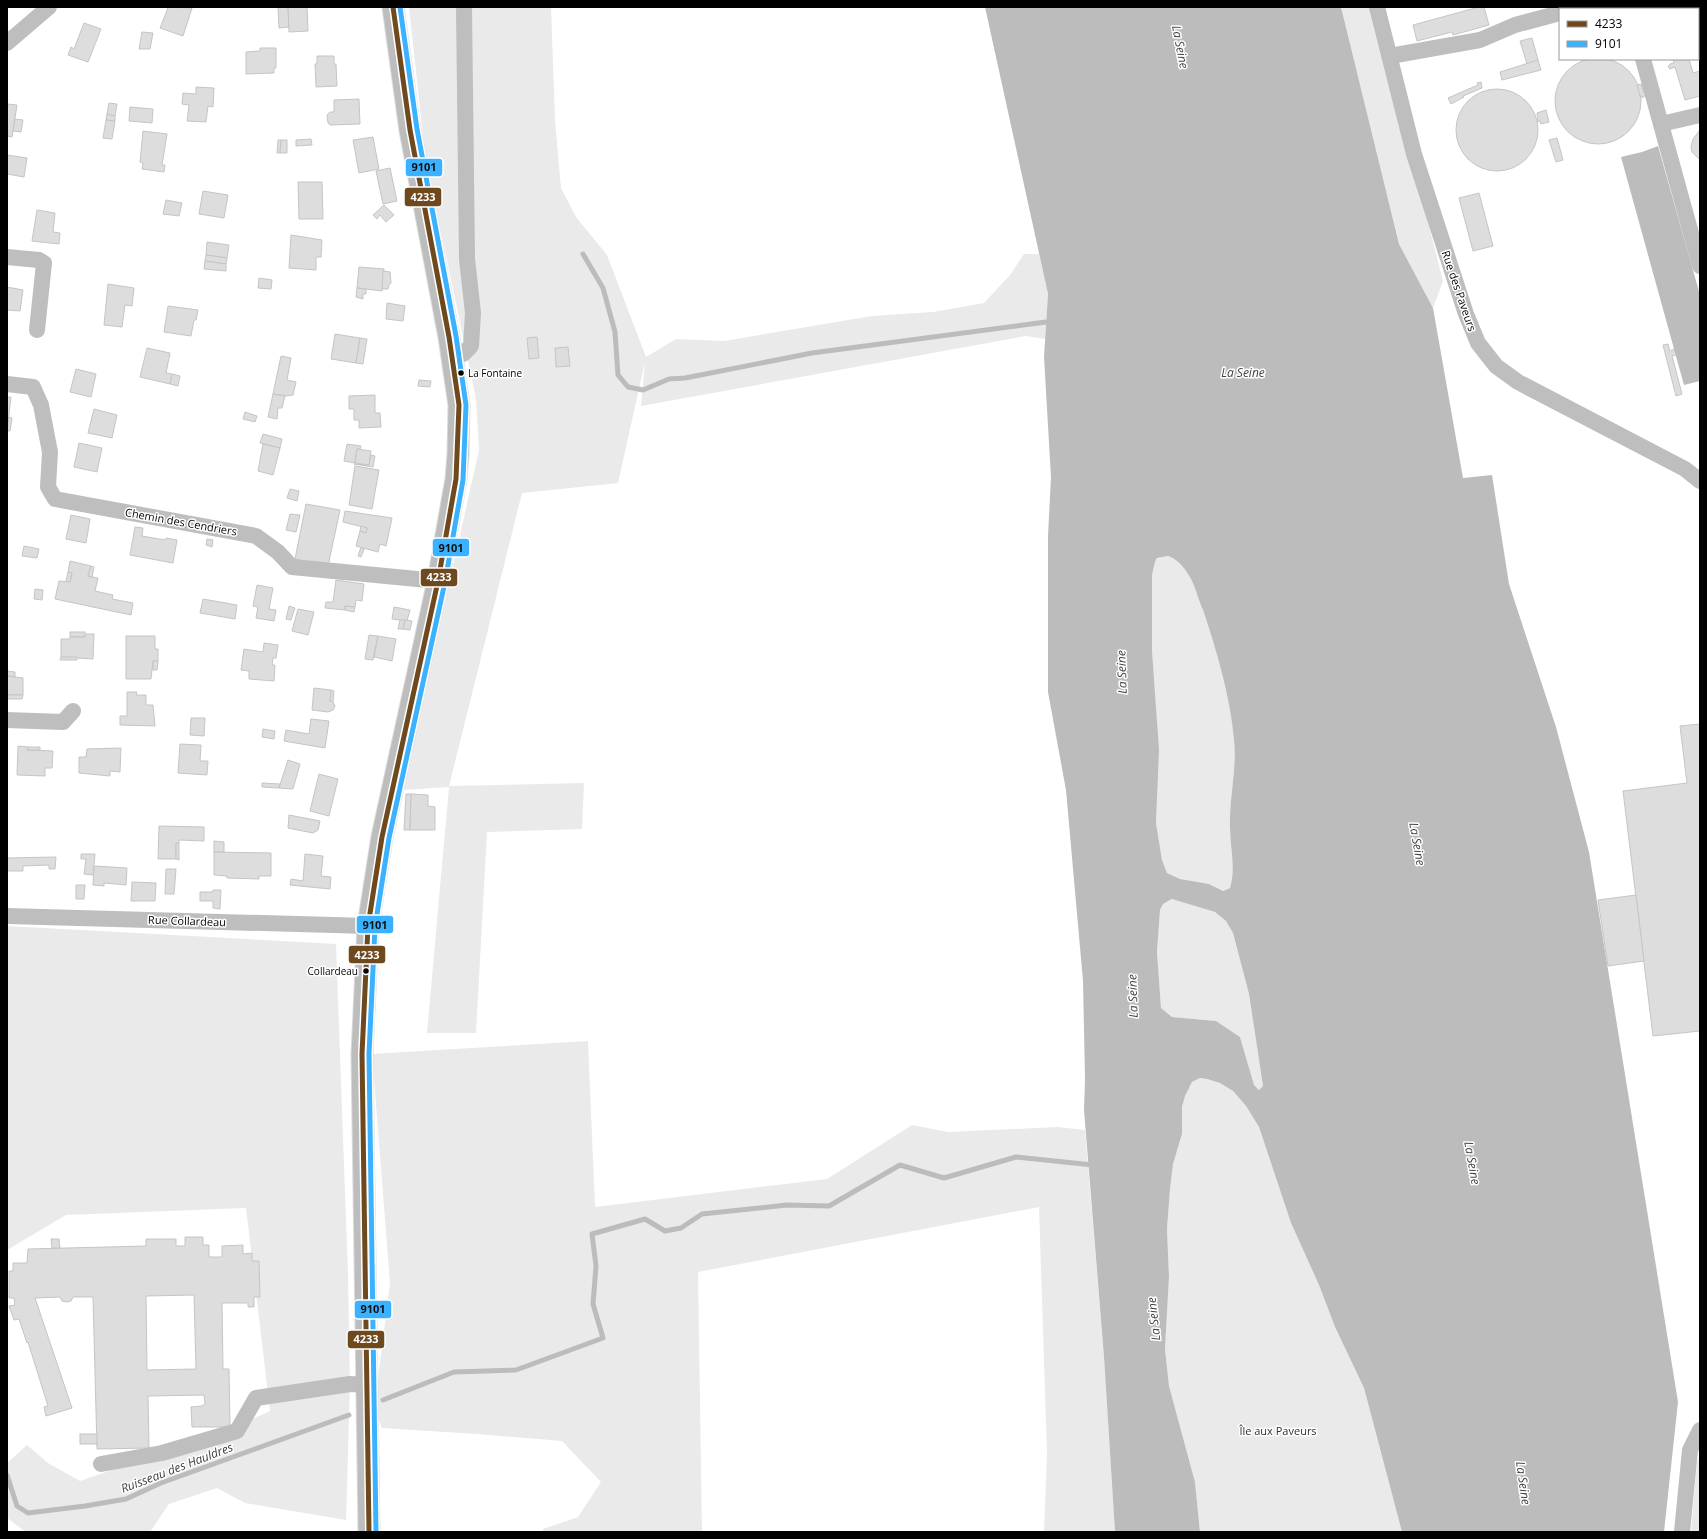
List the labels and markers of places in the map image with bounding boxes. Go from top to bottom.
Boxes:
place label: La Fontaine [468,366,522,380]
marker: La Fontaine [456,368,466,378]
place label: Collardeau [308,964,358,978]
marker: Collardeau [361,966,371,976]

